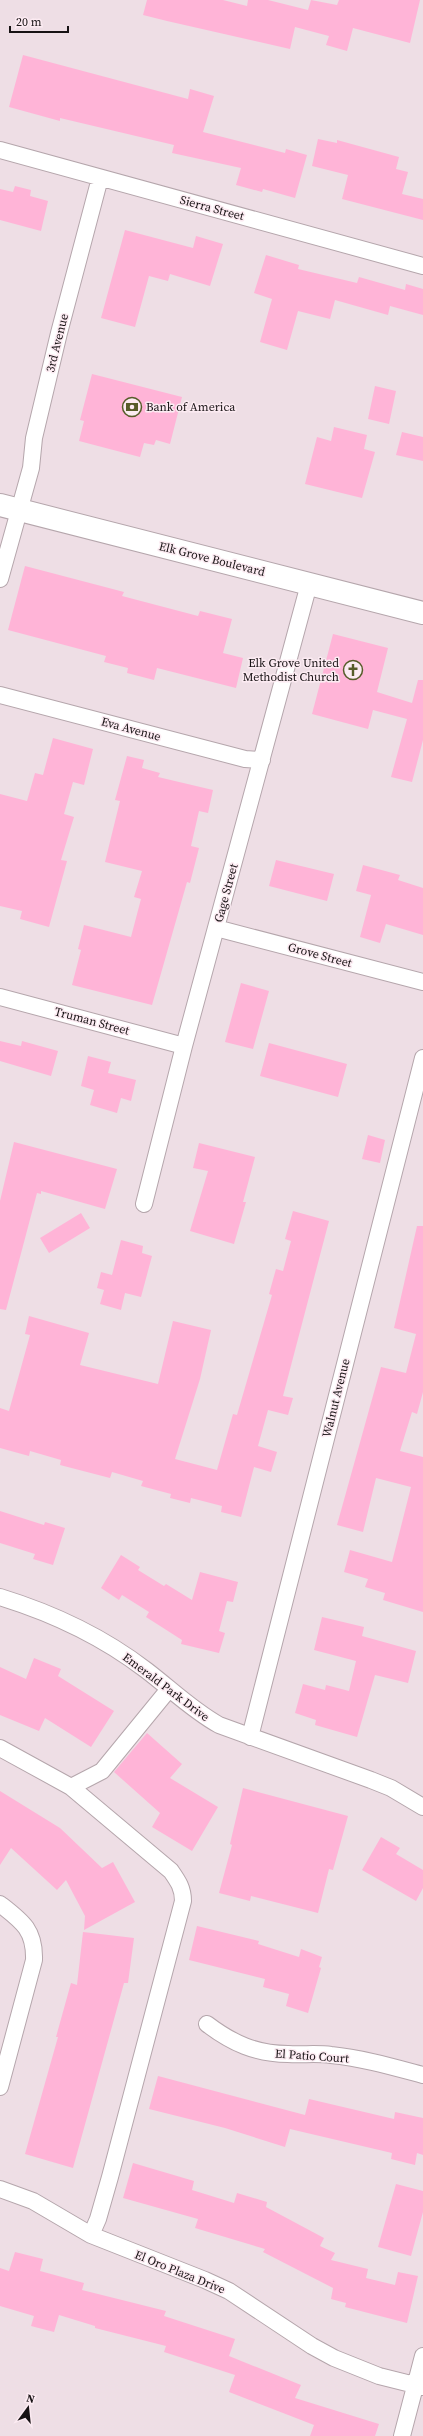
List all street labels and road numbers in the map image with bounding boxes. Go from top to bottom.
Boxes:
street label: Sierra Street [178,192,246,224]
street label: 3rd Avenue [42,312,72,374]
street label: Elk Grove Boulevard [157,538,267,580]
street label: Eva Avenue [99,713,163,745]
street label: Gage Street [210,862,242,924]
street label: Grove Street [286,939,354,971]
street label: Truman Street [53,1003,131,1039]
street label: Walnut Avenue [318,1357,354,1439]
street label: Emerald Park Drive [119,1649,213,1725]
street label: El Patio Court [275,2045,350,2067]
street label: El Oro Plaza Drive [132,2247,228,2297]

